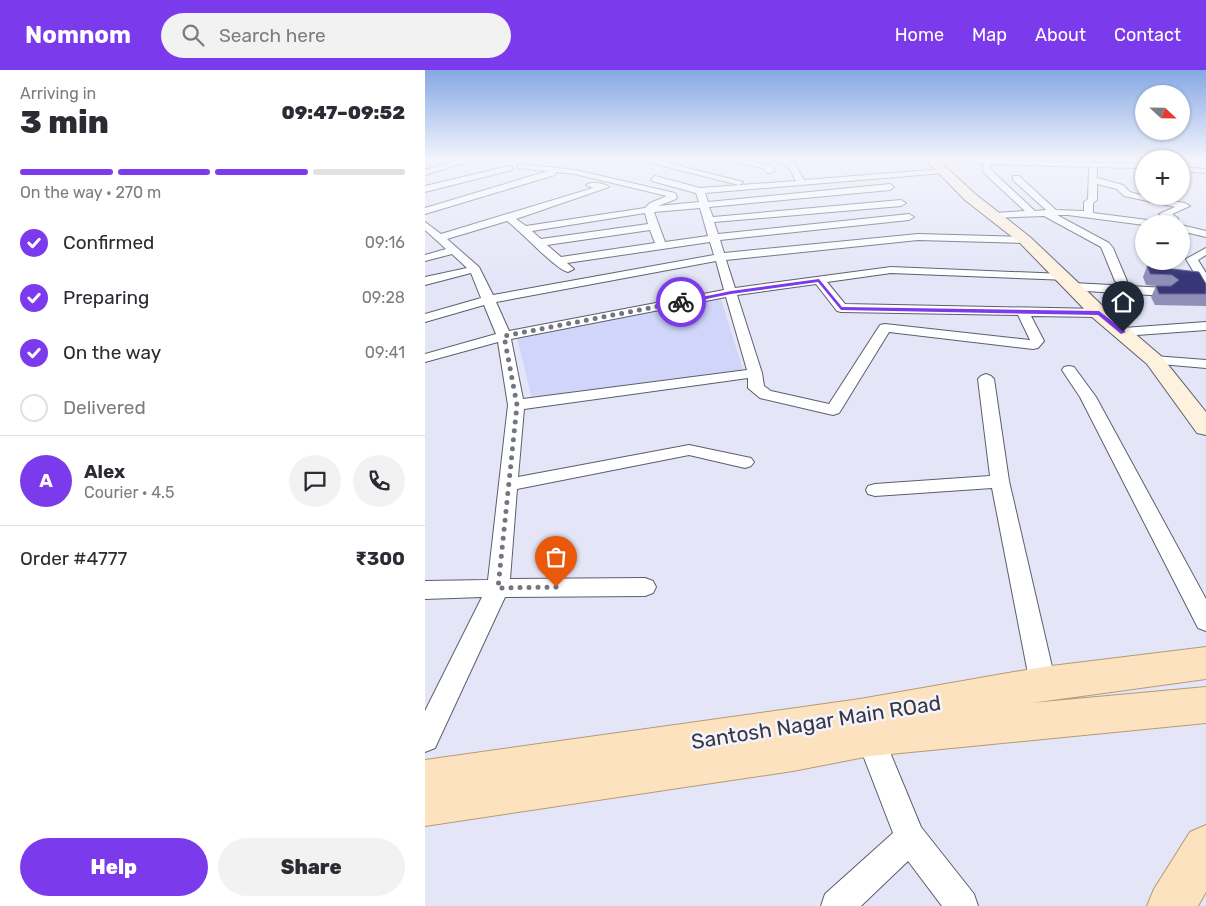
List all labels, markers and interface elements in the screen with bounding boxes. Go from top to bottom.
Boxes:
search box [161,13,511,58]
text: Nomnom [25,21,131,49]
icon: search [179,21,207,49]
text: Search here [219,24,326,47]
text: Home [895,24,944,46]
text: Map [972,24,1007,46]
text: About [1035,24,1086,46]
text: Contact [1114,24,1181,46]
text: Arriving in [20,84,96,103]
north arrow [1135,85,1190,140]
map controls [1135,85,1190,270]
text: 09:47–09:52 [281,101,405,124]
text: 3 min [20,103,109,141]
button: + [1135,150,1190,205]
text: On the way · 270 m [20,183,161,202]
button: − [1135,215,1190,270]
icon: check [20,229,48,257]
text: Confirmed [63,231,154,254]
text: 09:16 [365,233,405,252]
courier [656,277,706,327]
pin [1102,281,1144,332]
icon: check [20,284,48,312]
text: Preparing [63,286,149,309]
text: 09:28 [362,288,405,307]
icon: bike [667,288,695,316]
icon: home [1109,288,1137,316]
icon: check [20,339,48,367]
text: On the way [63,341,161,364]
text: 09:41 [365,343,405,362]
text: Delivered [63,396,146,419]
button: chat [289,455,341,507]
button: phone [353,455,405,507]
text: Alex [84,460,125,483]
text: A [39,469,53,492]
text: Courier · 4.5 [84,483,174,502]
pin [535,536,577,587]
icon: bag [542,543,570,571]
text: Order #4777 [20,547,127,570]
text: ₹300 [355,547,405,570]
street label: Santosh Nagar Main ROad [689,690,943,754]
button: Help [20,838,208,896]
button: Share [218,838,405,896]

